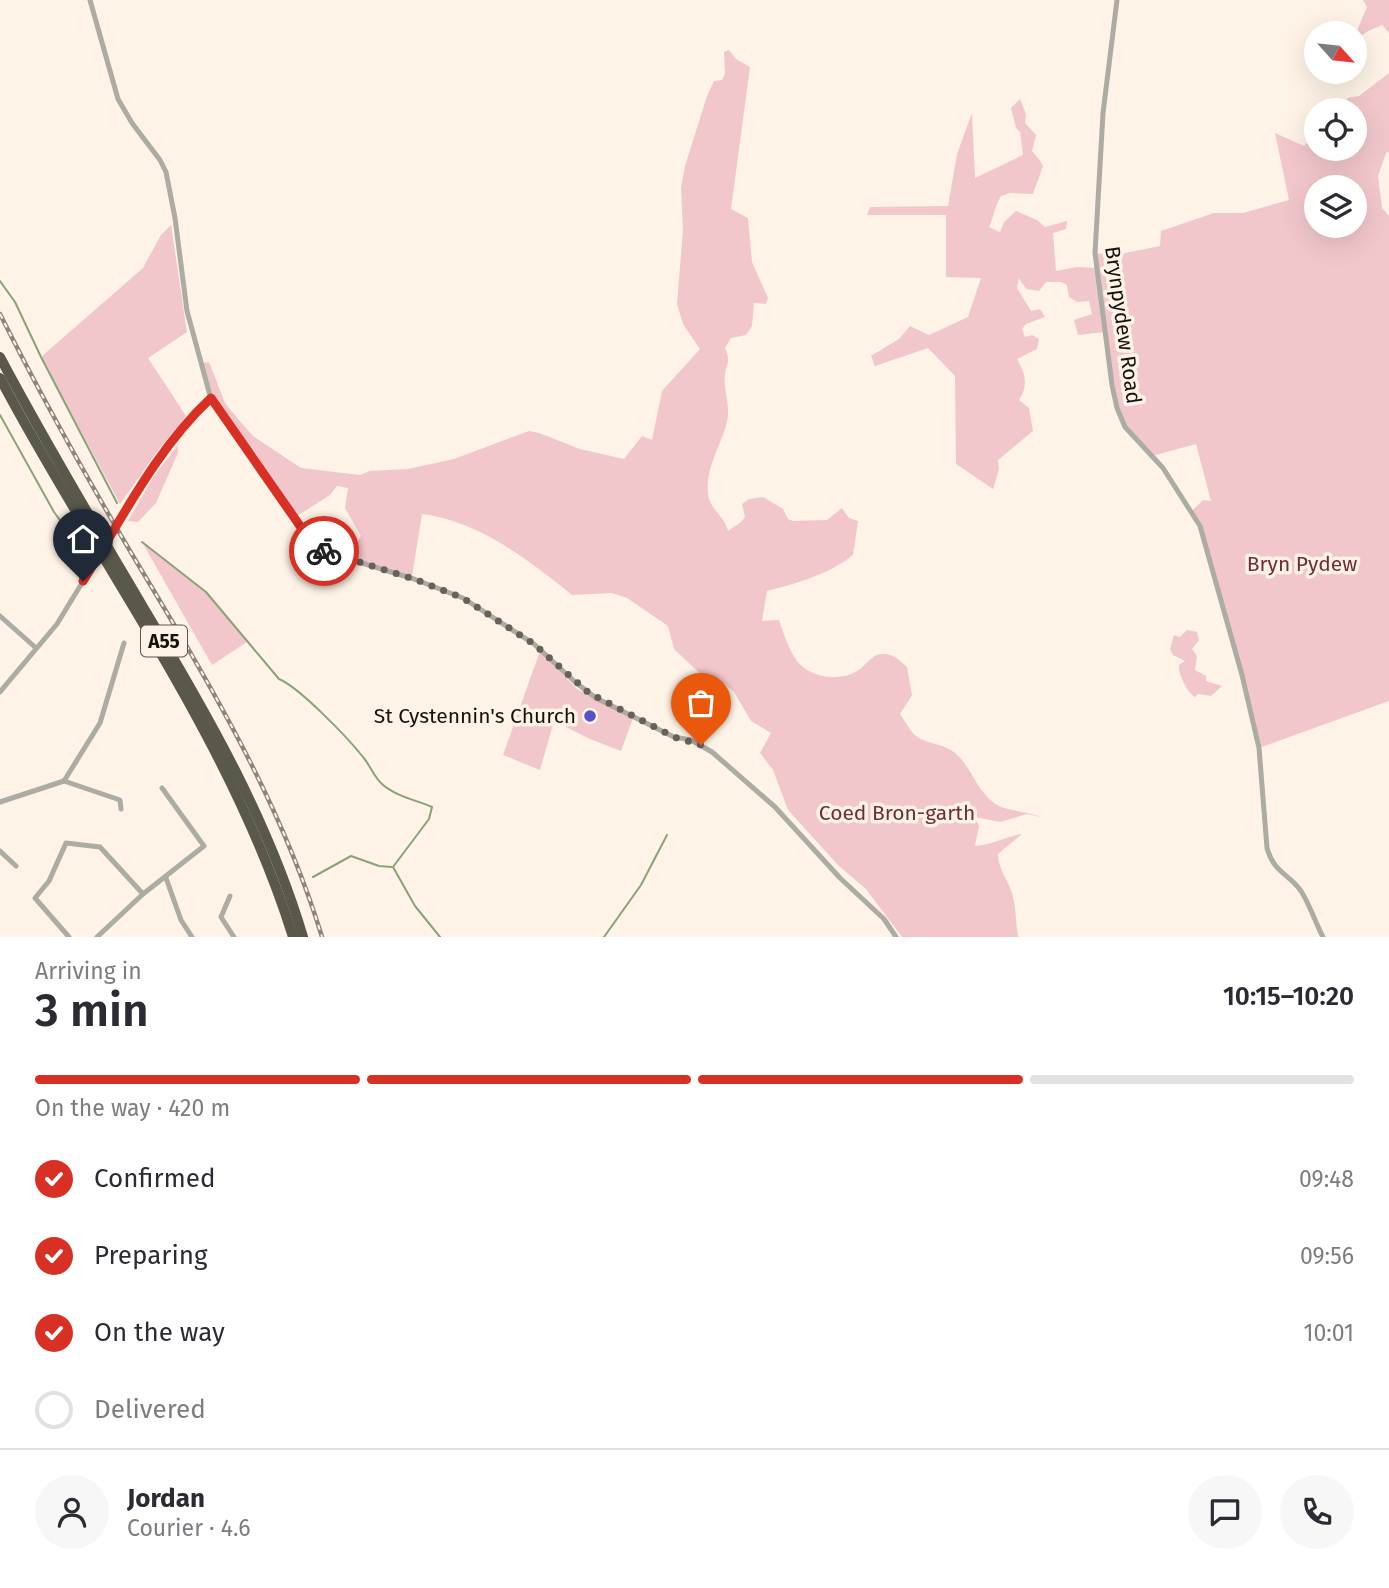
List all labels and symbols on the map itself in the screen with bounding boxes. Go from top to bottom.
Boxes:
north arrow [1304,21,1367,84]
street label: Brynpydew Road [1099,244,1147,406]
pin [53,509,113,581]
courier [289,516,359,586]
park label: Bryn Pydew [1247,551,1357,577]
road number: A55 [141,626,187,656]
pin [671,673,731,745]
place label: St Cystennin's Church [374,703,576,729]
marker: St Cystennin's Church [582,708,598,724]
park label: Coed Bron-garth [819,800,975,826]

